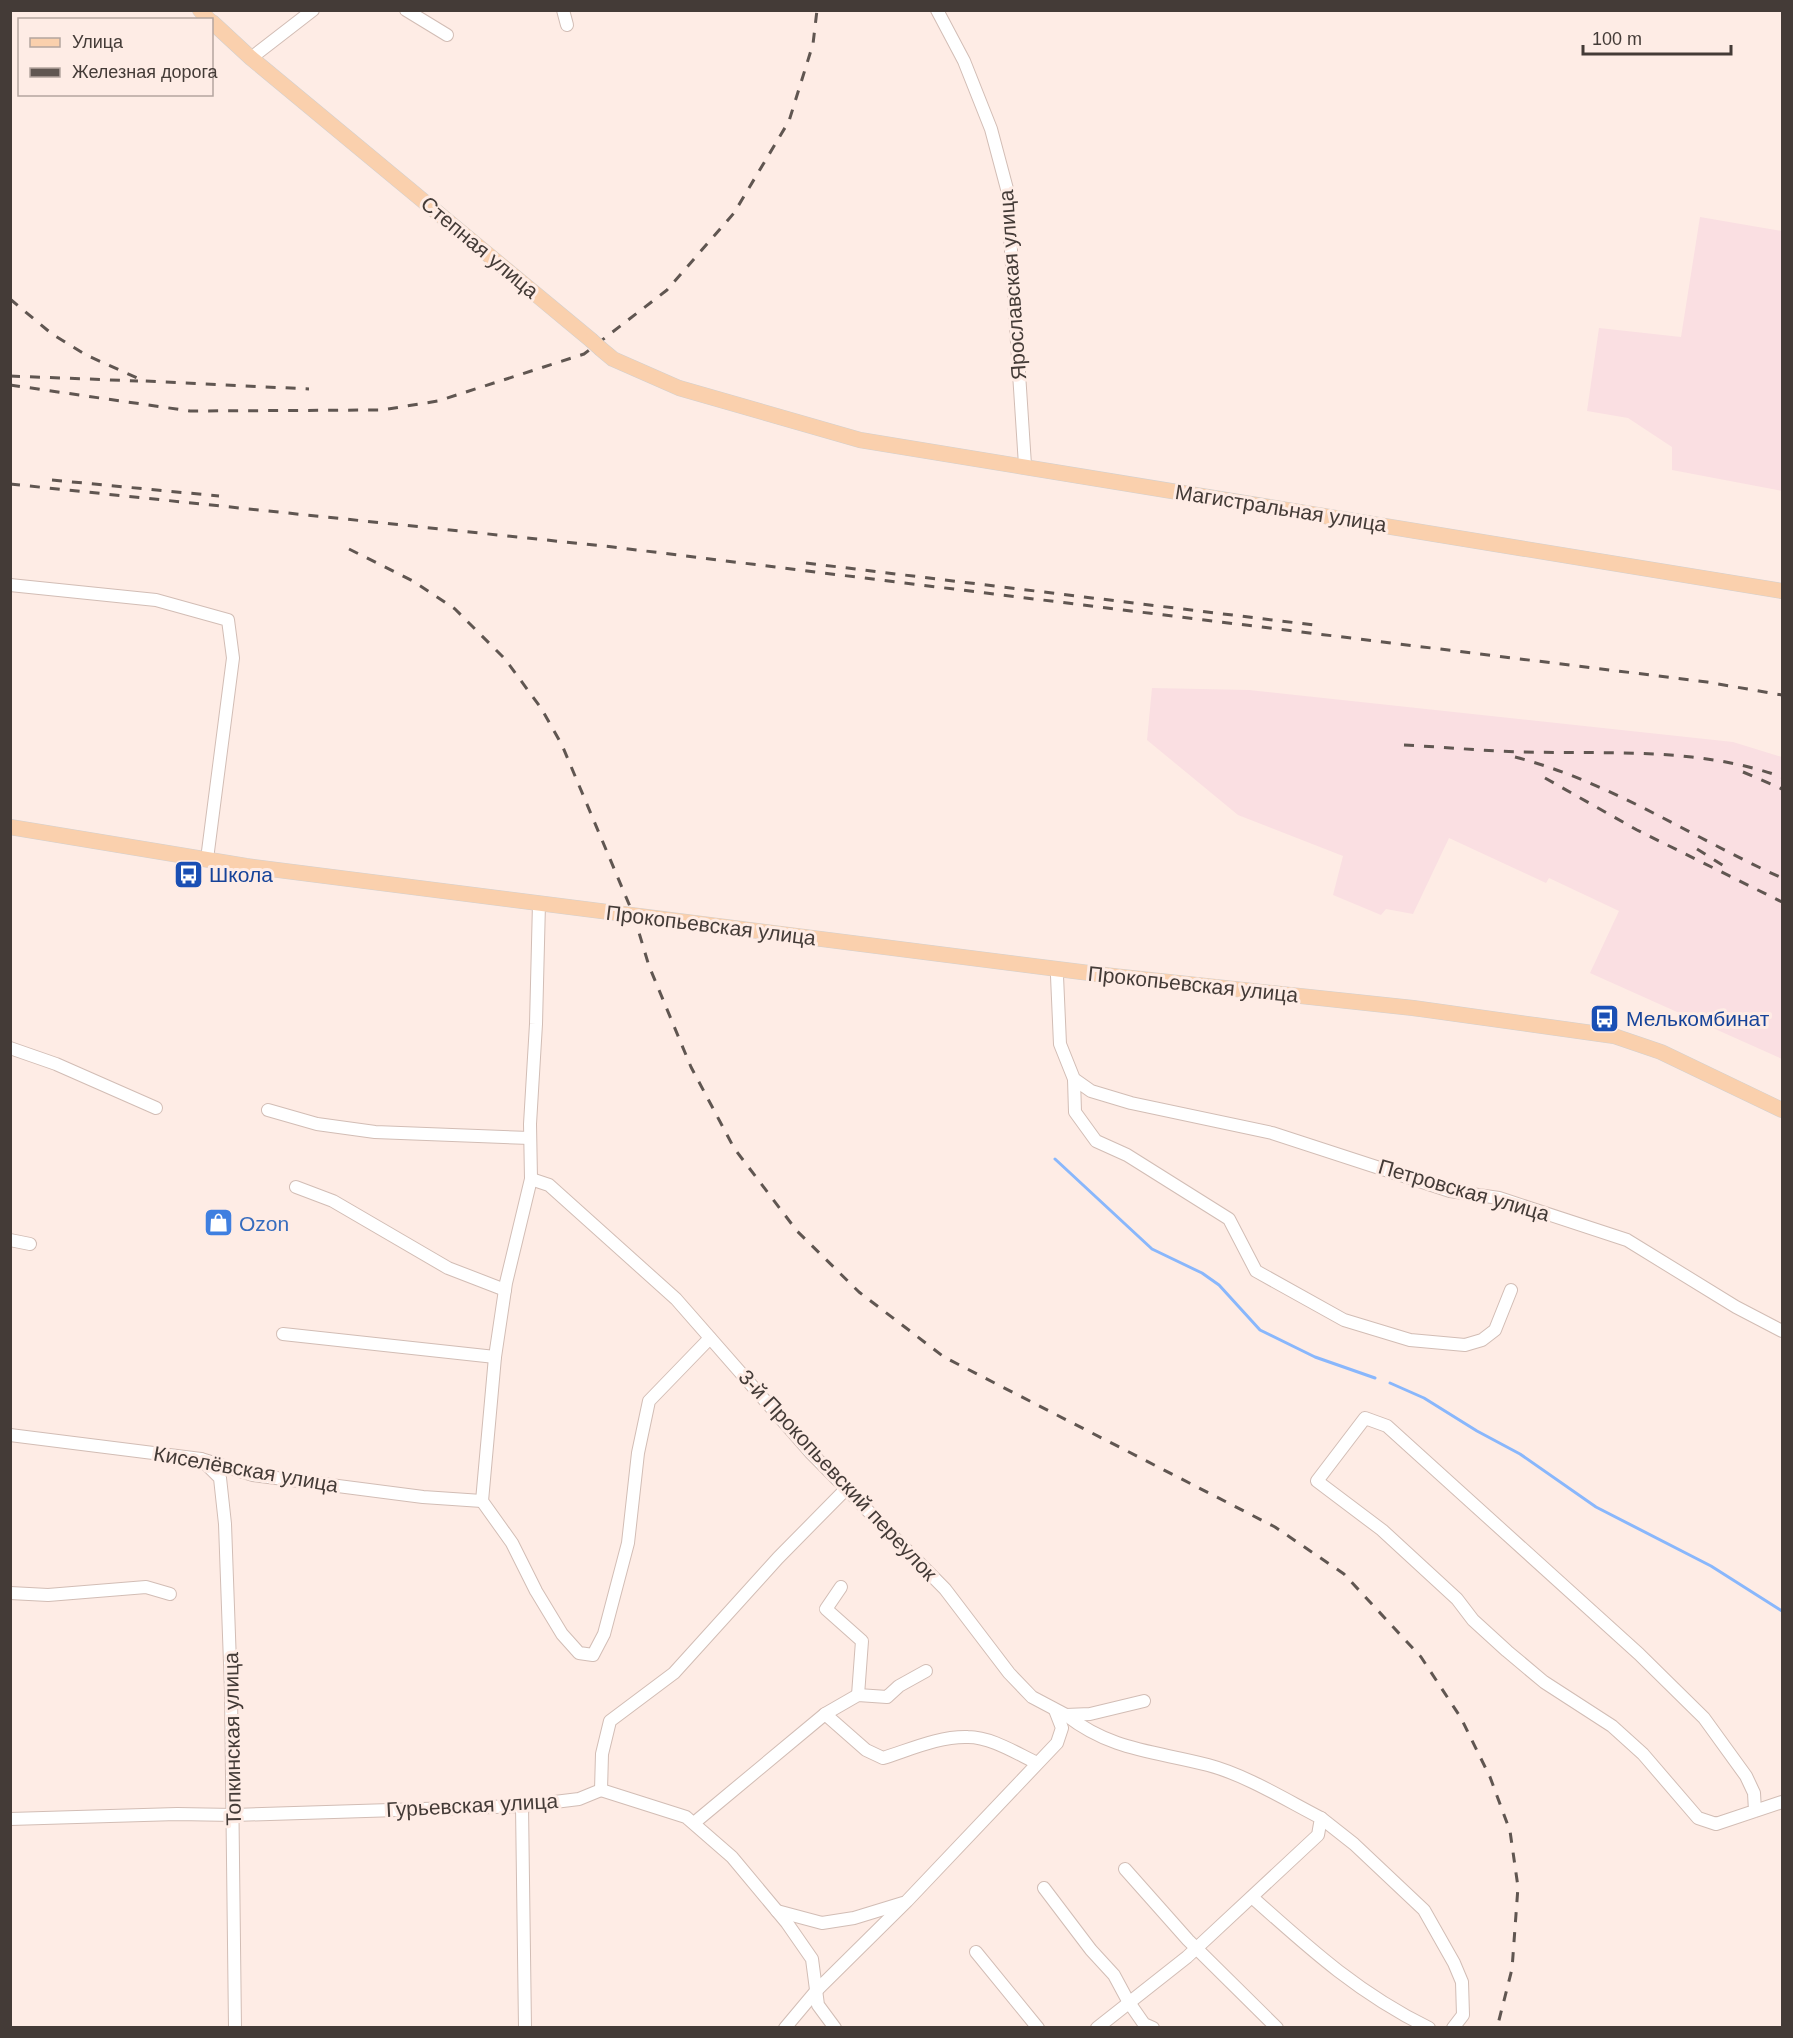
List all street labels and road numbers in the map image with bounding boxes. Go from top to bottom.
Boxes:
street label: Ярославская улица [994,189,1030,381]
street label: Степная улица [417,191,543,303]
street label: Магистральная улица [1174,480,1389,536]
street label: Прокопьевская улица [605,901,818,949]
street label: Прокопьевская улица [1087,962,1300,1007]
street label: Петровская улица [1376,1155,1552,1225]
street label: 3-й Прокопьевский переулок [734,1365,942,1586]
street label: Киселёвская улица [152,1441,340,1497]
street label: Топкинская улица [219,1652,245,1826]
street label: Гурьевская улица [385,1789,559,1821]

